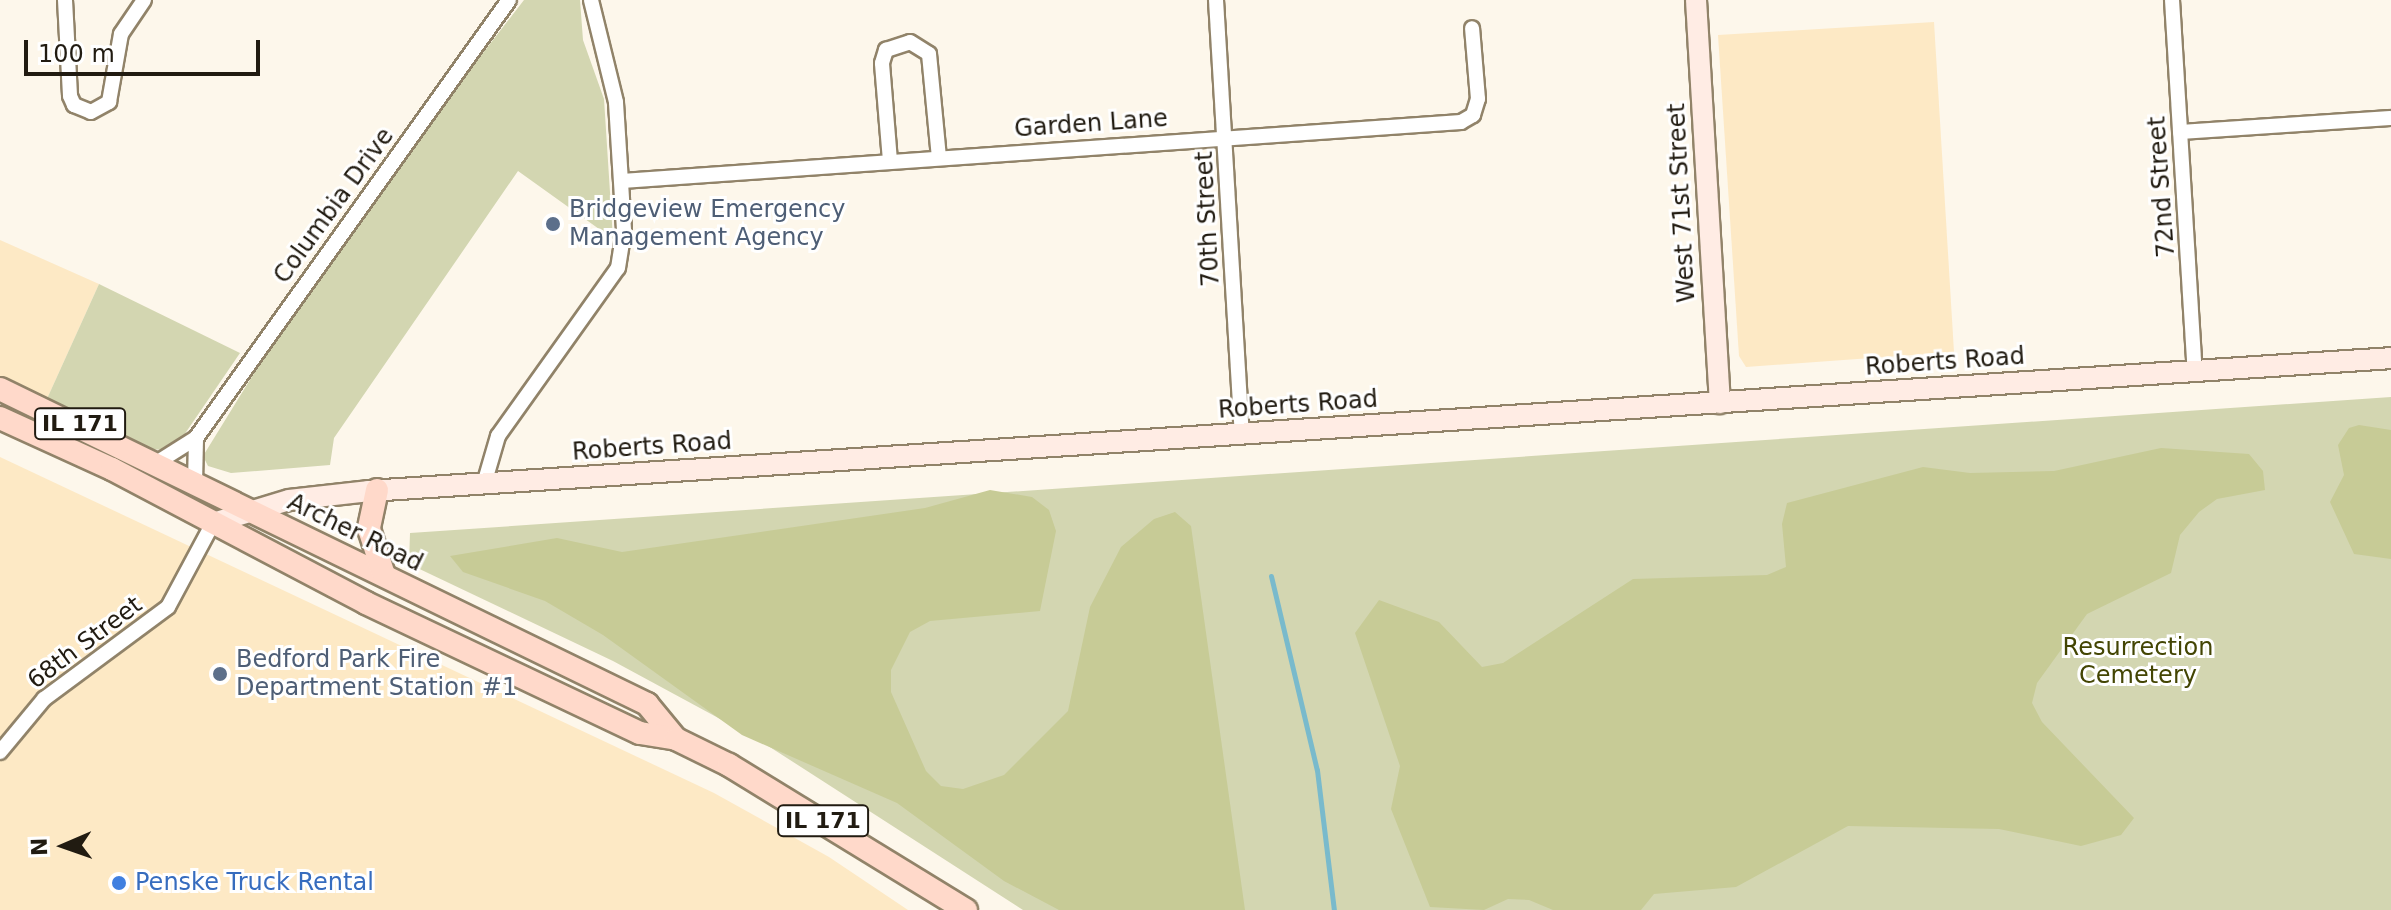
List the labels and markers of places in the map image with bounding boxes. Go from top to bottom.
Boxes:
place label: Bridgeview Emergency Management Agency [569,196,845,252]
marker: Bridgeview Emergency Management Agency [544,215,562,233]
place label: Bedford Park Fire Department Station #1 [236,646,517,702]
marker: Bedford Park Fire Department Station #1 [211,665,229,683]
place label: Penske Truck Rental [135,869,374,897]
marker: Penske Truck Rental [110,874,128,892]

